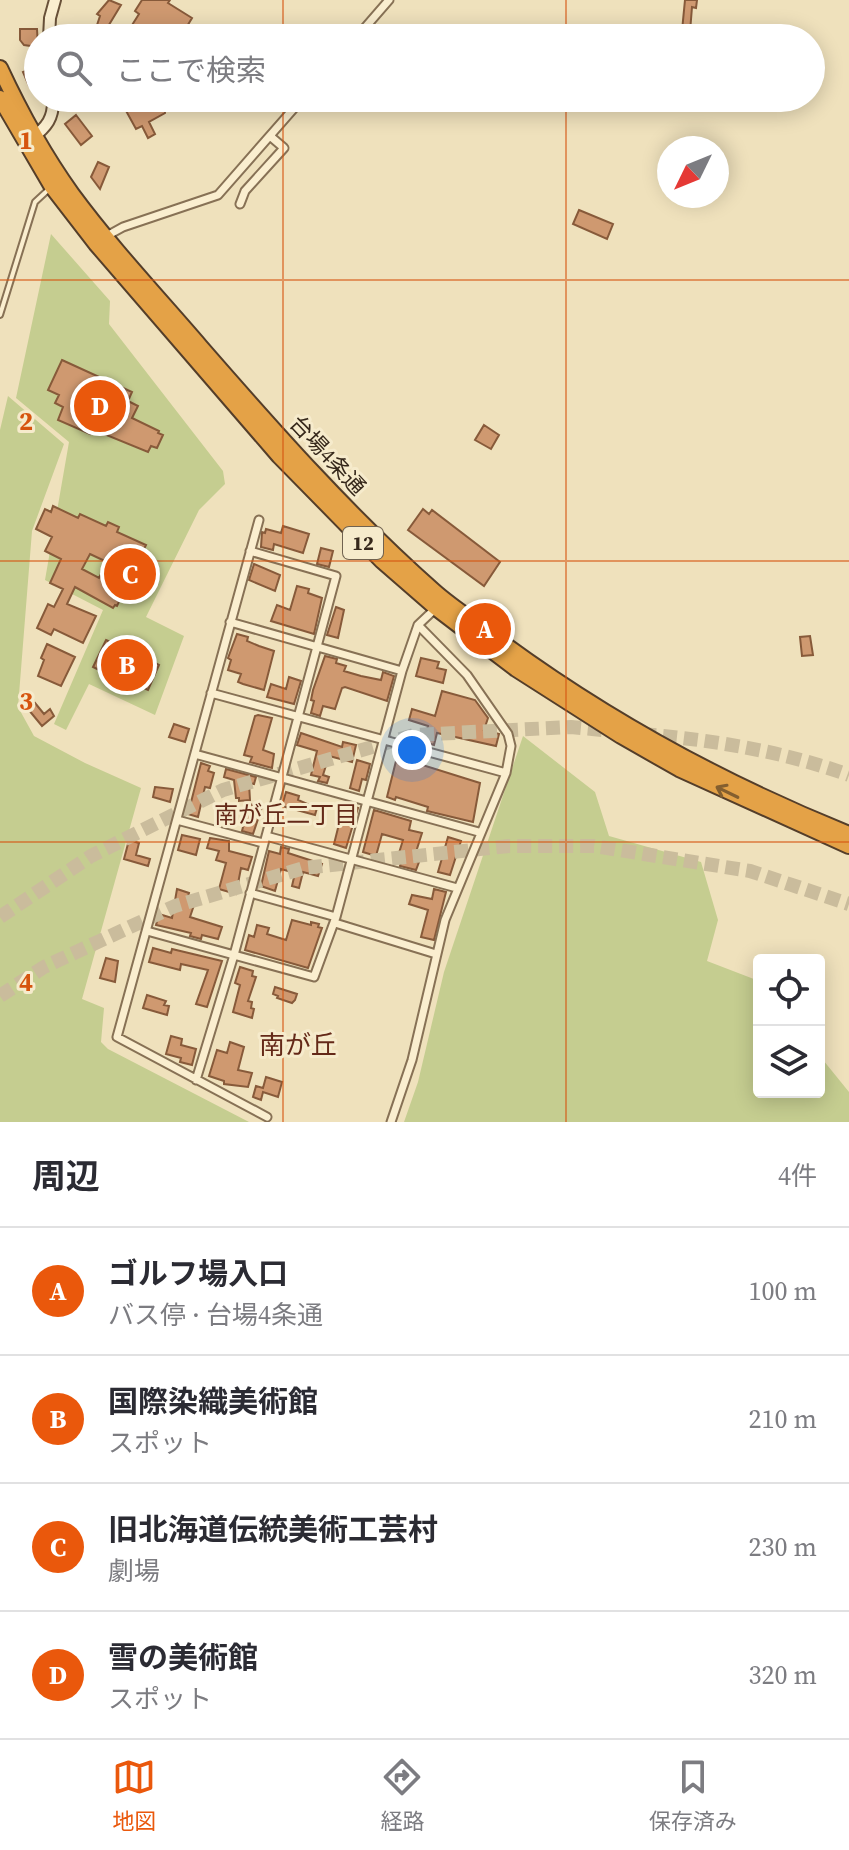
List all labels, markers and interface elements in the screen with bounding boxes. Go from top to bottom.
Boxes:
search box [24,24,825,112]
icon: search [52,46,96,90]
text: ここで検索 [116,50,266,91]
text: 1 [19,122,33,158]
north arrow [657,136,729,208]
pin: D [74,376,126,436]
text: 2 [19,403,33,439]
street label: 台場4条通 [283,409,373,501]
road number: 12 [343,527,383,559]
pin: C [104,544,156,604]
pin: A [459,599,511,659]
pin: B [101,635,153,695]
text: 3 [19,683,33,719]
your location [392,730,432,770]
one-way arrow [715,784,739,799]
district label: 南が丘二丁目 [214,798,358,831]
map controls [753,954,825,1098]
button: locate [753,954,825,1026]
text: 4 [19,964,33,1000]
button: layers [753,1026,825,1098]
district label: 南が丘 [259,1027,337,1063]
text: 周辺 [32,1153,100,1199]
text: 4件 [778,1158,817,1194]
text: ゴルフ場入口 [108,1253,288,1294]
text: A [49,1273,67,1309]
text: 100 m [749,1273,817,1309]
text: バス停 · 台場4条通 [108,1297,323,1333]
text: 国際染織美術館 [108,1381,318,1422]
text: B [50,1401,66,1437]
text: 210 m [749,1401,817,1437]
text: スポット [108,1425,212,1461]
text: 旧北海道伝統美術工芸村 [108,1509,438,1550]
text: C [50,1529,66,1565]
text: 230 m [749,1529,817,1565]
text: 劇場 [108,1553,160,1589]
text: 雪の美術館 [108,1637,258,1678]
text: D [49,1657,67,1693]
text: 320 m [749,1657,817,1693]
text: スポット [108,1681,212,1717]
tab: 地図 [112,1755,156,1836]
tab: 経路 [380,1755,425,1836]
tab: 保存済み [649,1755,737,1836]

